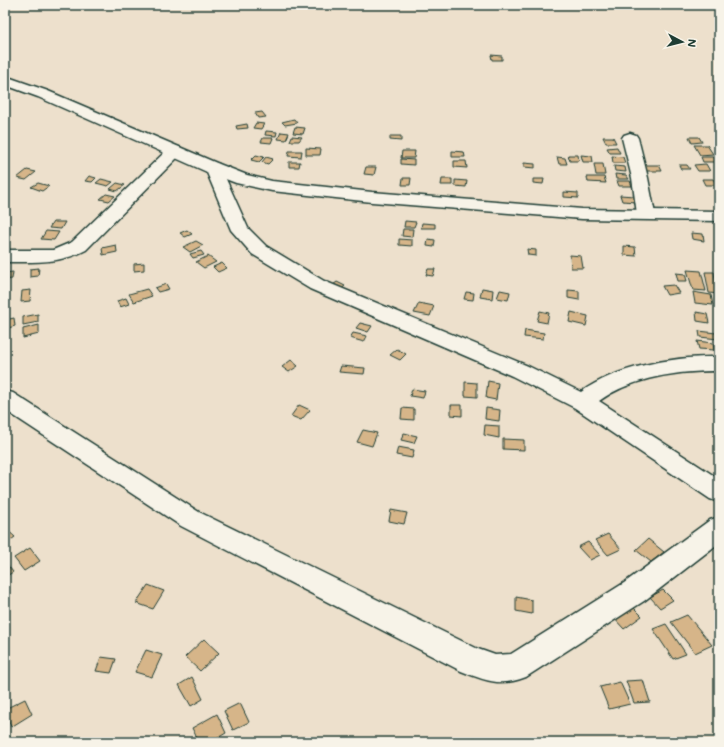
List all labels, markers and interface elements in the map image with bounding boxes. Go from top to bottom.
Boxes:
north arrow [662,22,702,62]
text: N [684,38,700,48]

